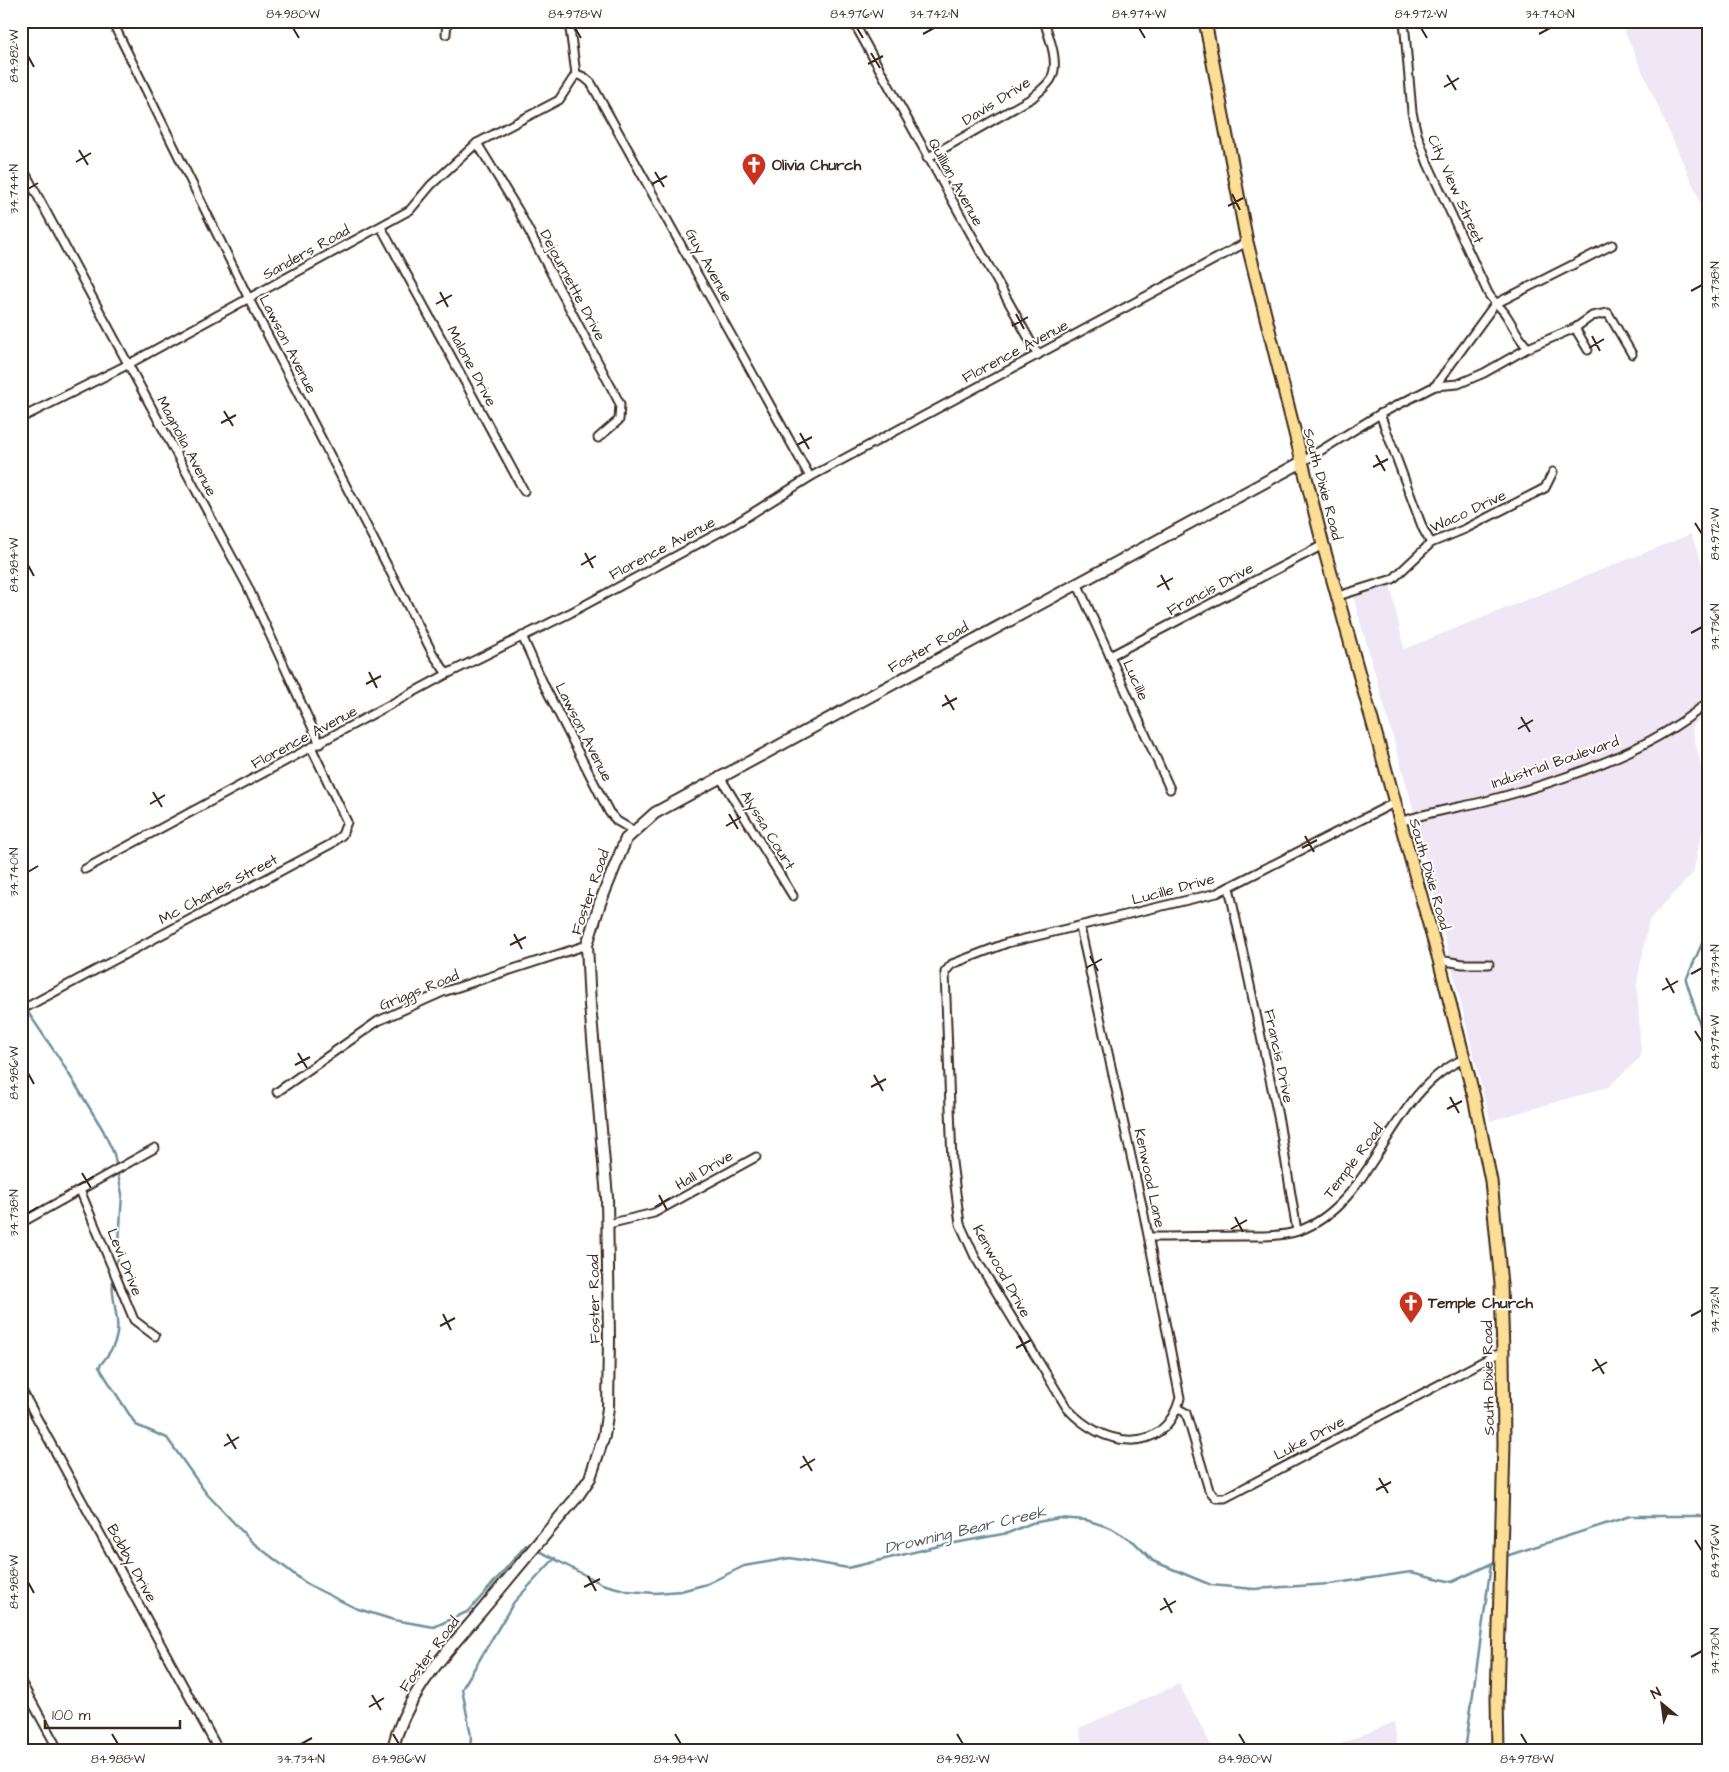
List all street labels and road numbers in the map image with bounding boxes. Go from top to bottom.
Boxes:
street label: Davis Drive [958,72,1035,131]
street label: City View Street [1421,131,1489,248]
street label: Quillian Avenue [923,135,988,230]
street label: Sanders Road [259,220,354,285]
street label: Guy Avenue [679,225,737,306]
street label: Dejournette Drive [534,226,611,344]
street label: Lawson Avenue [254,291,322,397]
street label: Florence Avenue [958,315,1072,388]
street label: Malone Drive [441,322,502,410]
street label: Magnolia Avenue [150,392,222,501]
street label: South Dixie Road [1297,426,1348,543]
street label: Waco Drive [1427,485,1510,538]
street label: Florence Avenue [605,512,719,585]
street label: Francis Drive [1163,558,1257,621]
street label: Foster Road [884,616,973,678]
street label: Lucille [1117,656,1154,704]
street label: Lawson Avenue [550,679,618,785]
street label: Florence Avenue [247,701,361,774]
street label: Industrial Boulevard [1488,731,1622,794]
street label: Alyssa Court [734,787,800,874]
street label: South Dixie Road [1404,816,1456,933]
street label: Foster Road [566,846,615,938]
street label: Mc Charles Street [155,849,282,930]
street label: Lucille Drive [1129,868,1217,911]
street label: Griggs Road [376,965,463,1017]
street label: Francis Drive [1258,1007,1299,1105]
street label: Temple Road [1318,1119,1389,1203]
street label: Kenwood Lane [1129,1127,1170,1230]
street label: Hall Drive [671,1145,737,1195]
street label: Kenwood Drive [967,1221,1036,1322]
street label: Levi Drive [102,1225,148,1299]
street label: Foster Road [583,1254,606,1344]
street label: South Dixie Road [1477,1320,1500,1436]
street label: Luke Drive [1270,1411,1348,1466]
street label: Bobby Drive [101,1520,162,1607]
street label: Foster Road [394,1612,465,1696]

